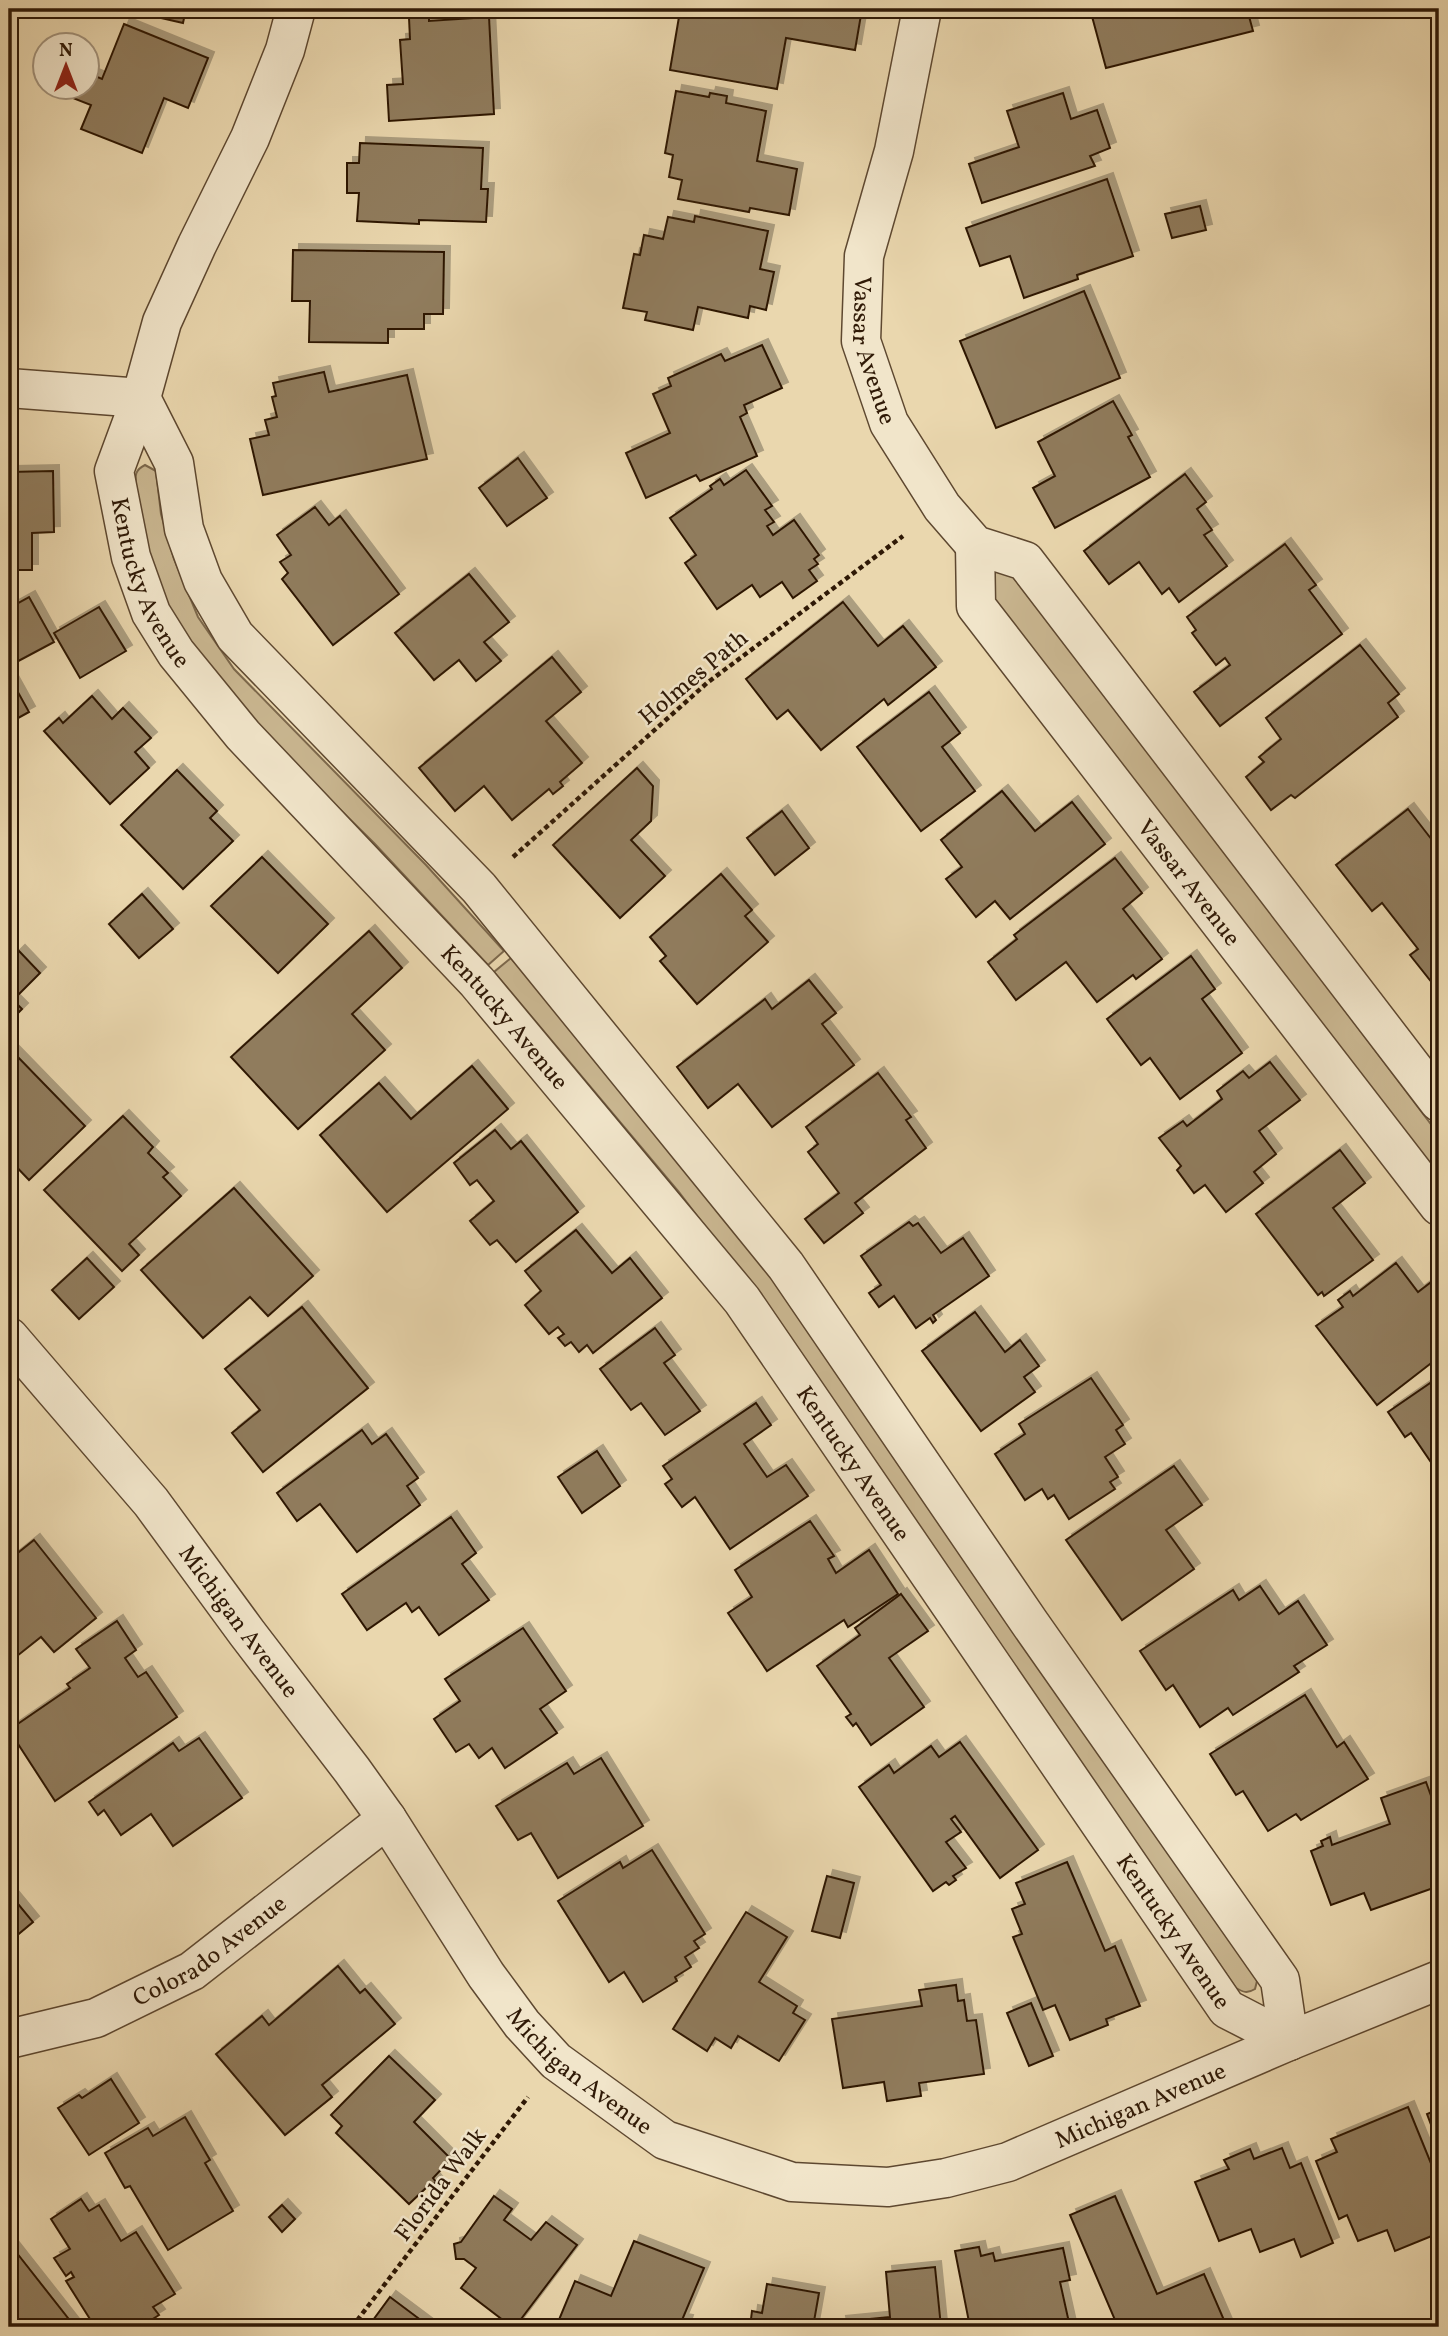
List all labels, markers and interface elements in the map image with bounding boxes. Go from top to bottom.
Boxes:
north arrow [32,32,102,102]
text: N [59,38,73,64]
street label: Vassar Avenue [842,275,903,430]
street label: Kentucky Avenue [101,495,197,677]
street label: Holmes Path [632,623,756,735]
street label: Vassar Avenue [1128,813,1248,954]
street label: Kentucky Avenue [431,938,575,1098]
street label: Kentucky Avenue [787,1380,917,1549]
street label: Michigan Avenue [169,1539,306,1706]
street label: Kentucky Avenue [1107,1848,1238,2017]
street label: Colorado Avenue [128,1888,295,2016]
street label: Michigan Avenue [497,2001,659,2144]
street label: Michigan Avenue [1050,2055,1232,2159]
street label: Florida Walk [387,2121,496,2249]

